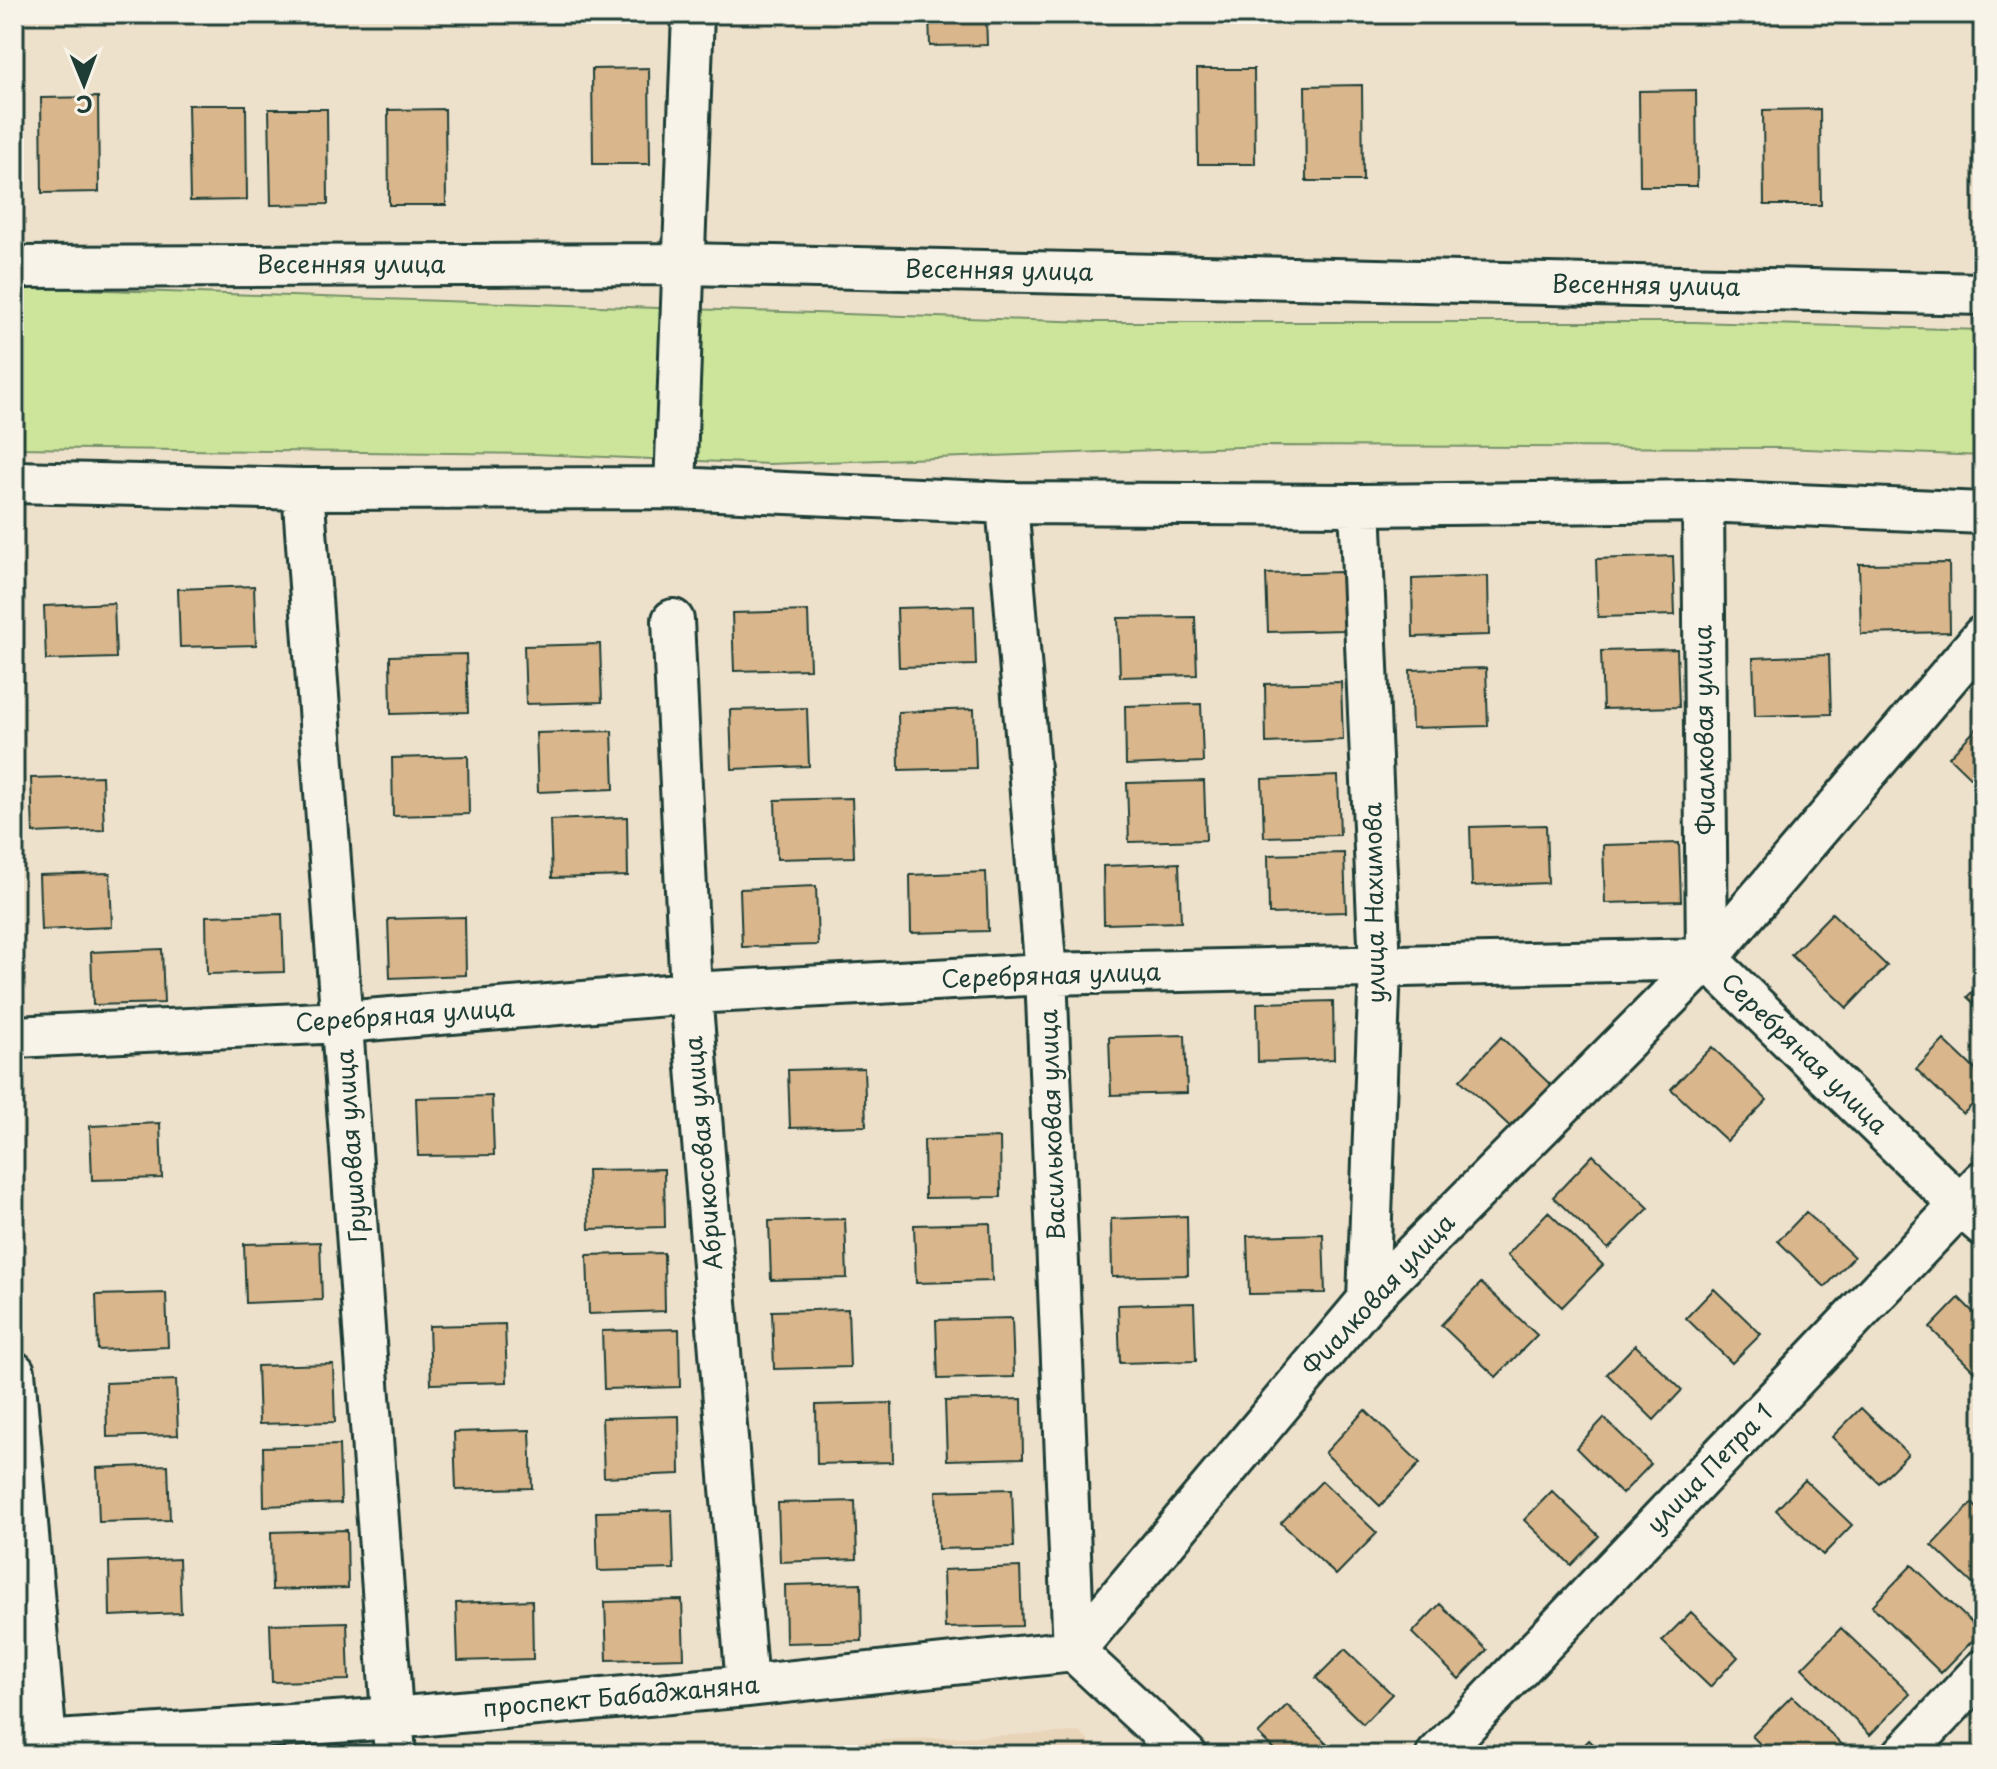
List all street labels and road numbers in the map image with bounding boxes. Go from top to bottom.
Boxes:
street label: Весенняя улица [257,245,445,281]
street label: Весенняя улица [904,249,1094,289]
street label: Весенняя улица [1551,264,1741,304]
street label: Фиалковая улица [1683,625,1723,835]
street label: улица Нахимова [1353,802,1393,1004]
street label: Серебряная улица [941,952,1161,996]
street label: Серебряная улица [1714,963,1897,1142]
street label: Серебряная улица [294,988,516,1040]
street label: Васильковая улица [1029,1009,1073,1241]
street label: Абрикосовая улица [674,1035,730,1272]
street label: Грушовая улица [325,1048,375,1244]
street label: Фиалковая улица [1293,1205,1462,1383]
street label: улица Петра 1 [1637,1395,1780,1541]
street label: проспект Бабаджаняна [481,1665,761,1725]

